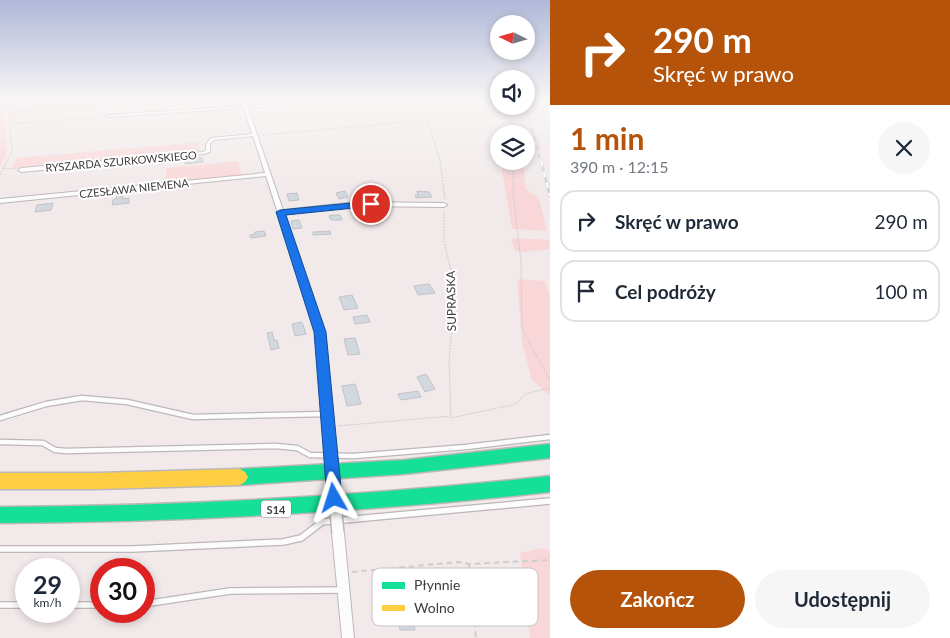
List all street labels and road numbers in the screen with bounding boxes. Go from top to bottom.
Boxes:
street label: RYSZARDA SZURKOWSKIEGO [45,148,197,174]
street label: CZESŁAWA NIEMENA [79,176,190,200]
street label: SUPRASKA [443,270,459,332]
road number: S14 [261,500,291,518]

